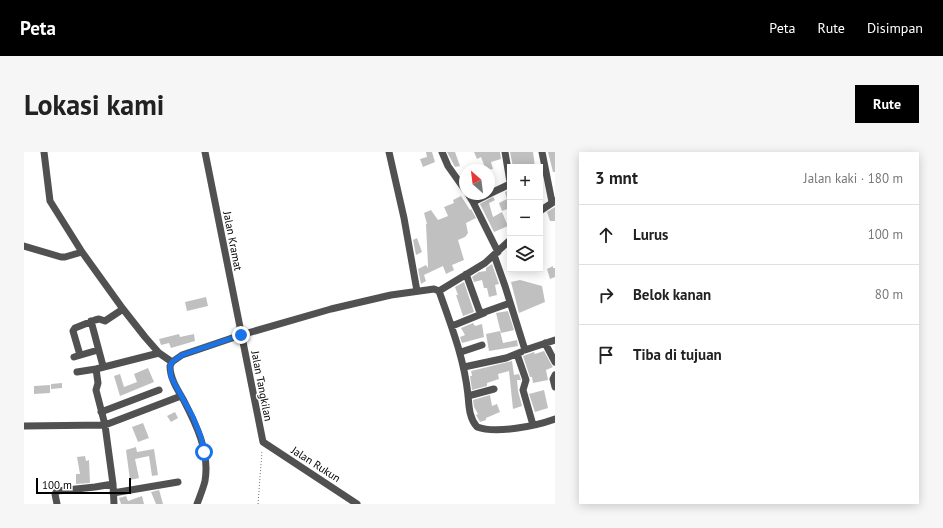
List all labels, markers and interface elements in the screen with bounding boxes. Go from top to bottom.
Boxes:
text: Peta [20,16,56,40]
text: Peta [769,19,795,37]
text: Rute [817,19,845,37]
text: Disimpan [867,19,923,37]
button: Rute [855,85,919,123]
text: Lokasi kami [24,86,164,123]
north arrow [459,164,495,200]
map controls [507,164,543,272]
button: + [507,164,543,200]
text: 3 mnt [595,167,638,189]
text: Jalan kaki · 180 m [804,170,903,187]
button: − [507,200,543,236]
street label: Jalan Kramat [220,209,246,272]
icon: ahead [595,224,617,246]
text: Lurus [633,225,668,244]
text: 100 m [868,226,903,243]
button: layers [507,236,543,272]
icon: right [595,284,617,306]
text: Belok kanan [633,285,711,304]
text: 80 m [875,286,903,303]
route end [232,326,250,344]
icon: arrive [595,344,617,366]
text: Tiba di tujuan [633,345,722,364]
street label: Jalan Tangkilan [248,349,276,422]
street label: Jalan Rukun [288,442,343,485]
route start [195,443,213,461]
scale bar [36,476,131,495]
text: 100 m [42,478,72,492]

